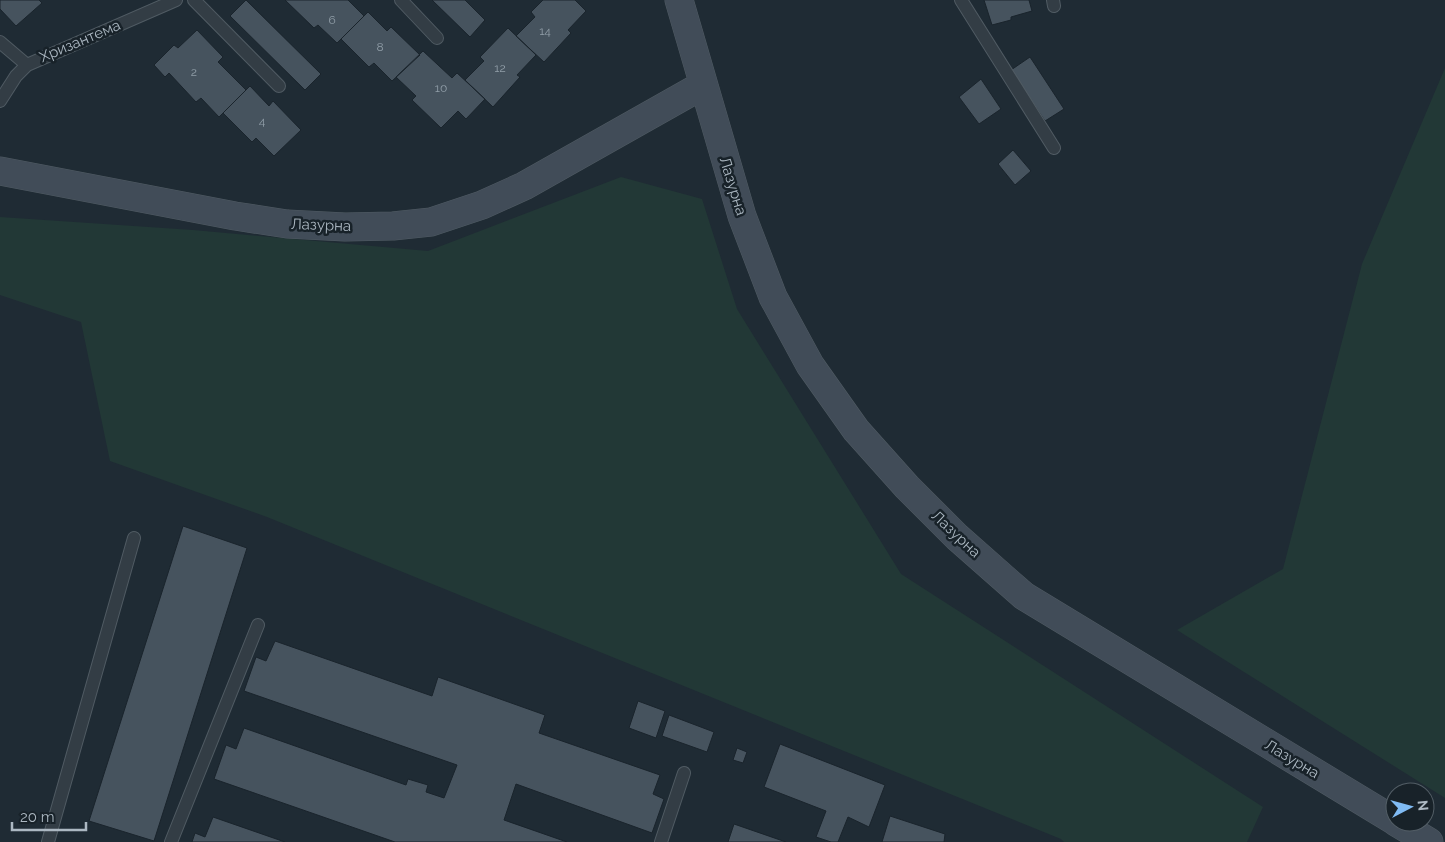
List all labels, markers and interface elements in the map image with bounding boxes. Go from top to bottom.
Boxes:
house number: 6 [328,13,336,27]
street label: Хризантема [37,16,123,66]
house number: 14 [539,24,551,38]
house number: 8 [376,40,384,54]
house number: 12 [494,61,506,75]
house number: 2 [191,65,197,79]
house number: 10 [435,81,447,95]
house number: 4 [259,114,266,128]
street label: Лазурна [716,155,750,217]
street label: Лазурна [291,215,351,235]
street label: Лазурна [928,507,984,561]
street label: Лазурна [1262,736,1322,782]
north arrow [1385,782,1435,832]
text: N [1414,799,1431,812]
scale bar [12,800,86,832]
text: 20 m [20,808,55,826]

